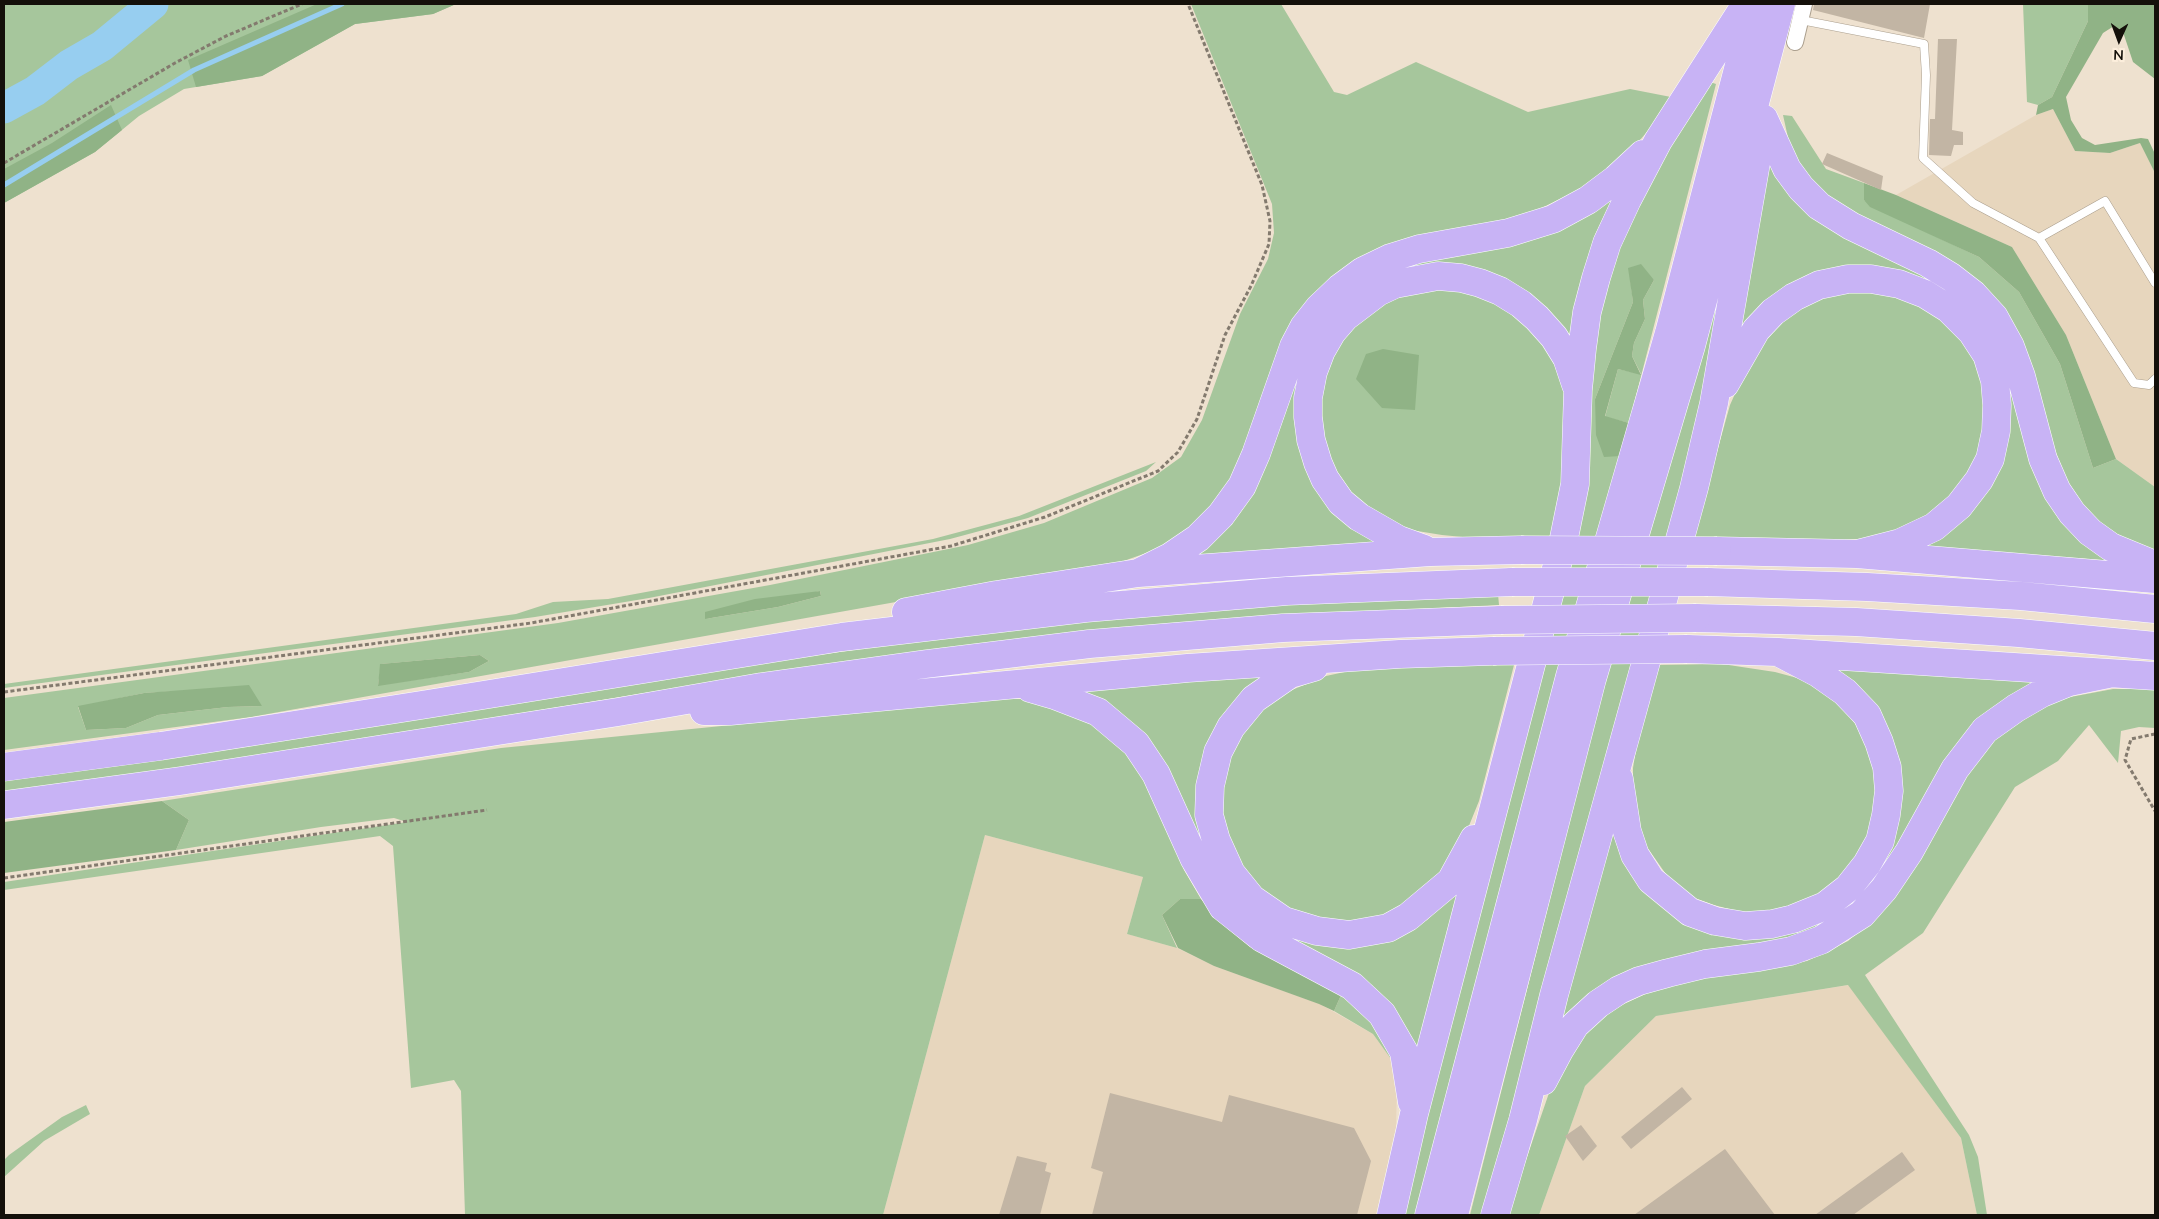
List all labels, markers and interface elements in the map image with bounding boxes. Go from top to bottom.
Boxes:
north arrow [2094,15,2144,65]
text: N [2113,46,2124,64]

